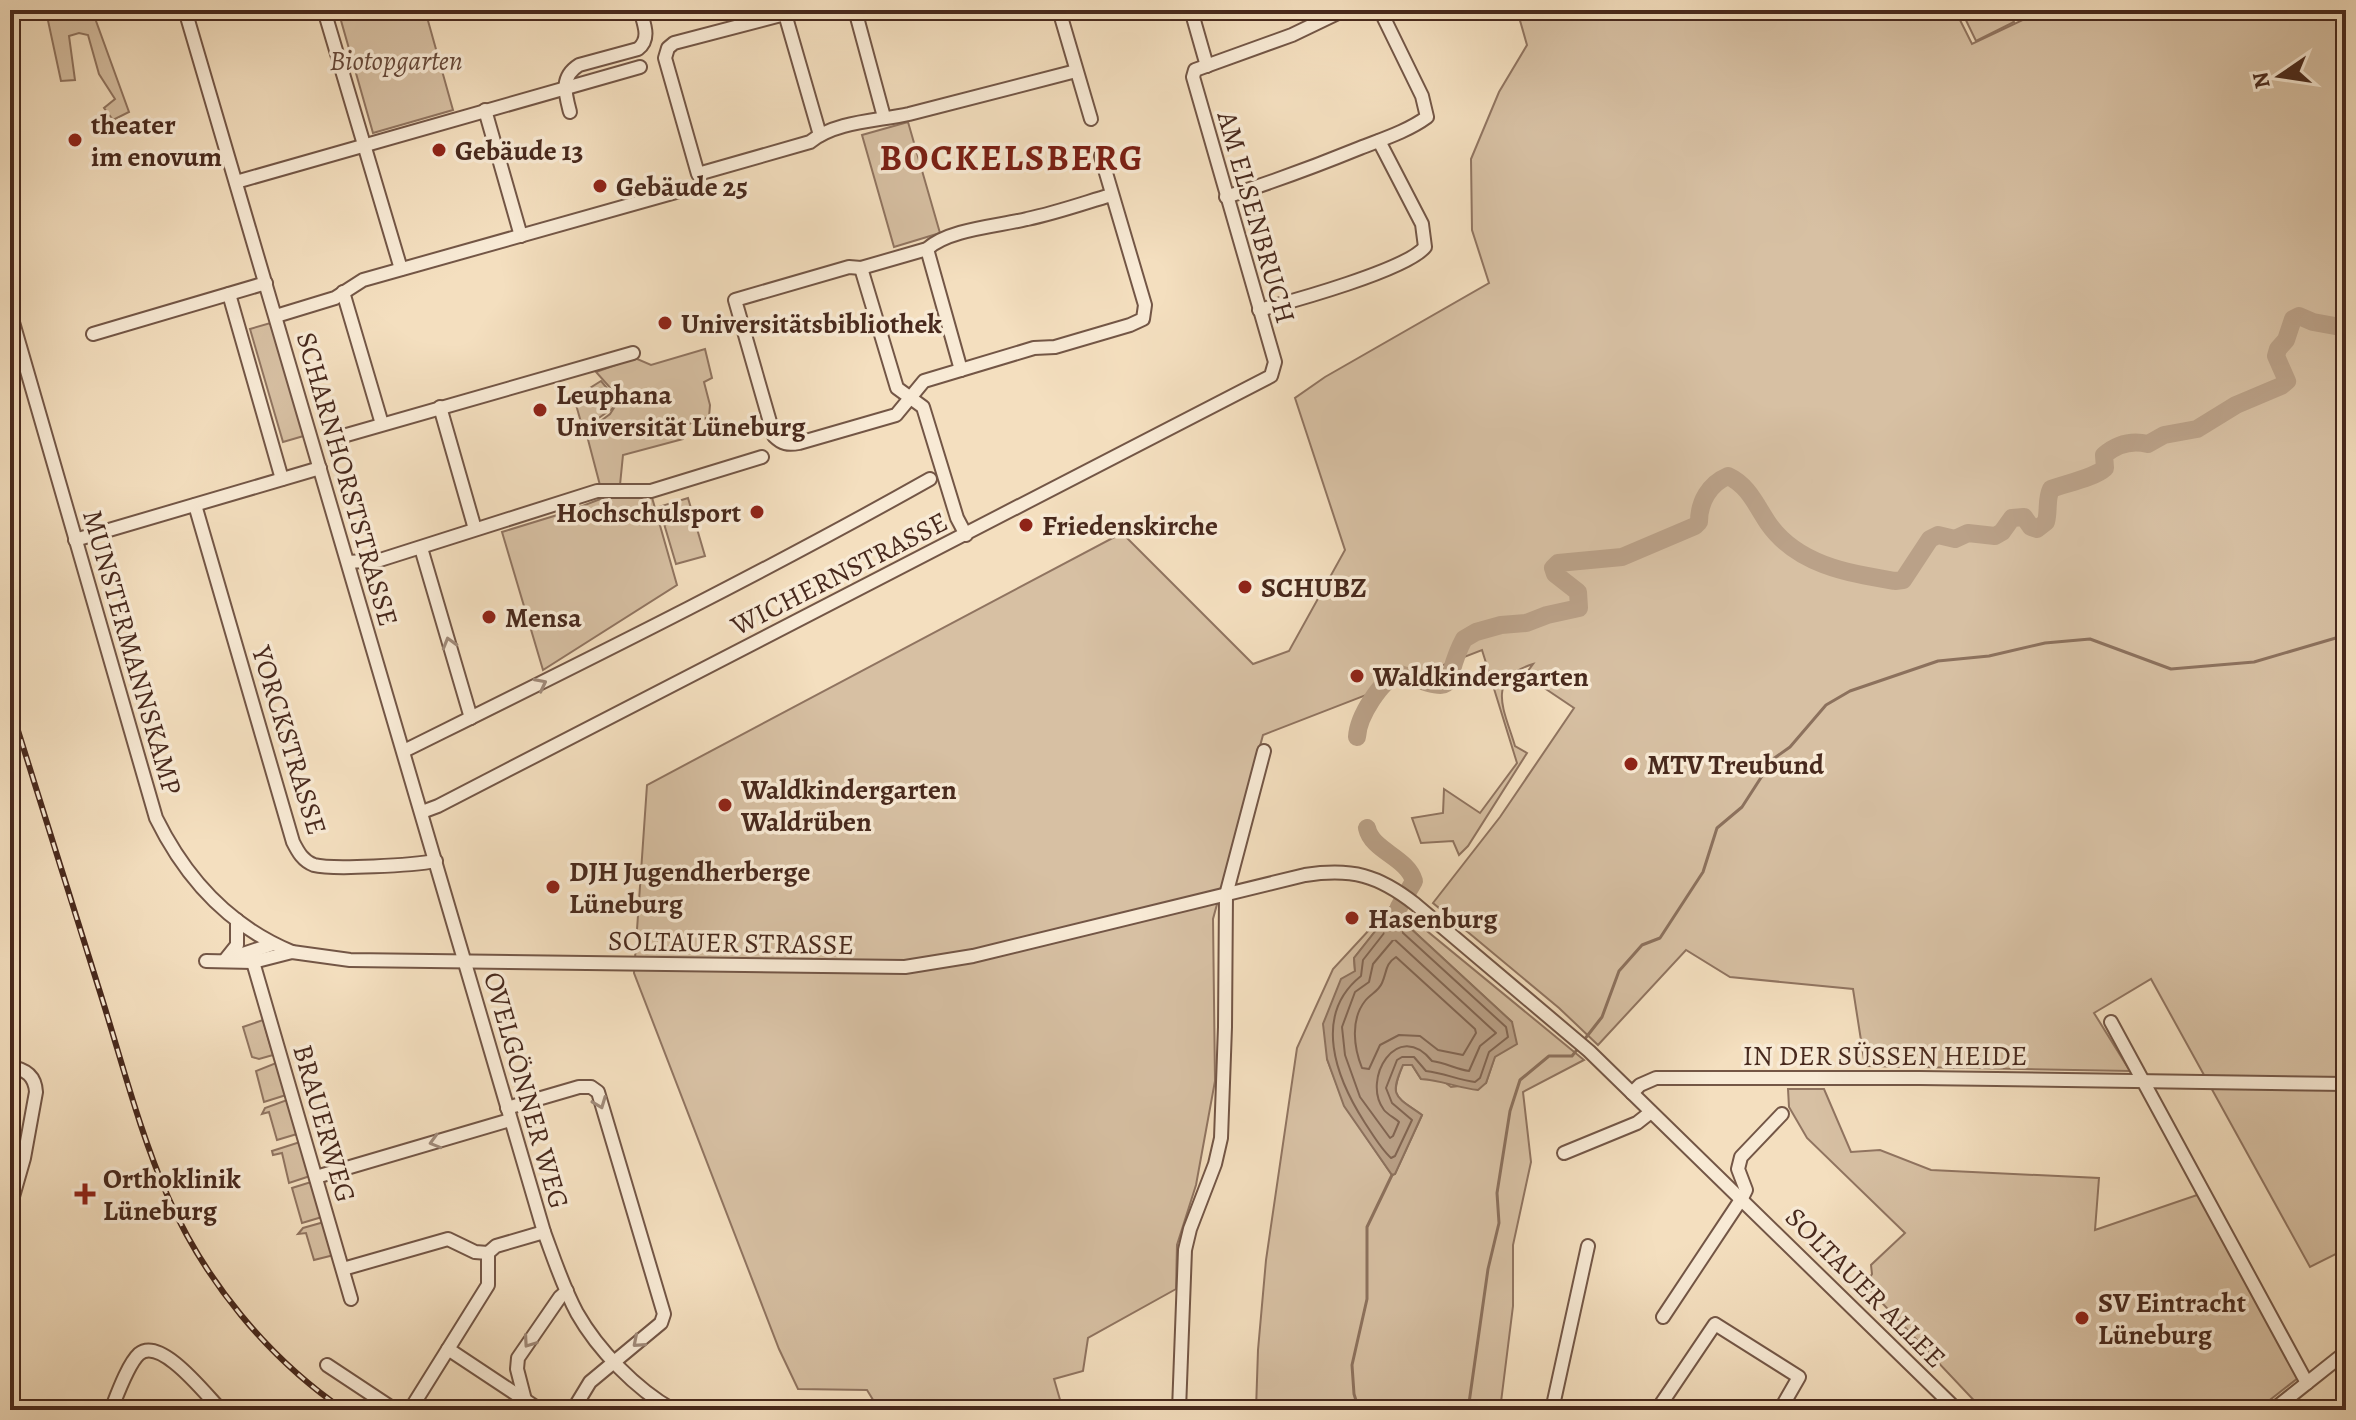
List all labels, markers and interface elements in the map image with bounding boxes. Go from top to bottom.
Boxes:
north arrow [2240,36,2320,116]
park label: Biotopgarten [329,42,463,80]
text: N [2245,69,2278,91]
place label: theater im enovum [91,106,222,176]
street label: AM ELSENBRUCH [1207,106,1304,328]
marker: theater im enovum [66,131,84,149]
place label: Gebäude 13 [455,132,584,170]
district label: BOCKELSBERG [880,133,1144,182]
marker: Gebäude 13 [430,141,448,159]
place label: Gebäude 25 [616,168,748,206]
marker: Gebäude 25 [591,177,609,195]
place label: Universitätsbibliothek [681,305,942,343]
marker: Universitätsbibliothek [656,314,674,332]
street label: SCHARNHORSTSTRASSE [287,328,407,631]
place label: Leuphana Universität Lüneburg [556,376,806,446]
marker: Leuphana Universität Lüneburg [531,401,549,419]
place label: Hochschulsport [556,494,741,532]
street label: WICHERNSTRASSE [724,503,954,645]
marker: Hochschulsport [748,503,766,521]
street label: MUNSTERMANNSKAMP [73,505,191,799]
place label: Friedenskirche [1042,507,1218,545]
marker: Friedenskirche [1017,516,1035,534]
place label: SCHUBZ [1261,569,1366,607]
marker: SCHUBZ [1236,578,1254,596]
place label: Mensa [505,599,582,637]
marker: Mensa [480,608,498,626]
one-way arrow [442,637,458,651]
street label: YORCKSTRASSE [242,640,336,839]
place label: Waldkindergarten [1372,658,1589,696]
marker: Waldkindergarten [1348,667,1366,685]
one-way arrow [532,678,547,694]
place label: MTV Treubund [1647,746,1825,784]
marker: MTV Treubund [1622,755,1640,773]
place label: Waldkindergarten Waldrüben [740,771,957,841]
marker: Waldkindergarten Waldrüben [716,796,734,814]
place label: DJH Jugendherberge Lüneburg [569,853,810,923]
marker: DJH Jugendherberge Lüneburg [544,878,562,896]
place label: Hasenburg [1368,900,1498,938]
marker: Hasenburg [1343,909,1361,927]
street label: SOLTAUER STRASSE [608,922,854,964]
street label: OVELGÖNNER WEG [474,967,578,1213]
street label: IN DER SÜSSEN HEIDE [1743,1037,2027,1075]
street label: BRAUERWEG [283,1040,365,1207]
one-way arrow [590,1095,607,1109]
one-way arrow [429,1133,443,1149]
place label: Orthoklinik Lüneburg [103,1160,241,1230]
marker: Orthoklinik Lüneburg [74,1183,96,1205]
street label: SOLTAUER ALLEE [1777,1199,1954,1376]
place label: SV Eintracht Lüneburg [2098,1284,2246,1354]
marker: SV Eintracht Lüneburg [2073,1309,2091,1327]
one-way arrow [524,1333,539,1347]
one-way arrow [633,1333,648,1347]

